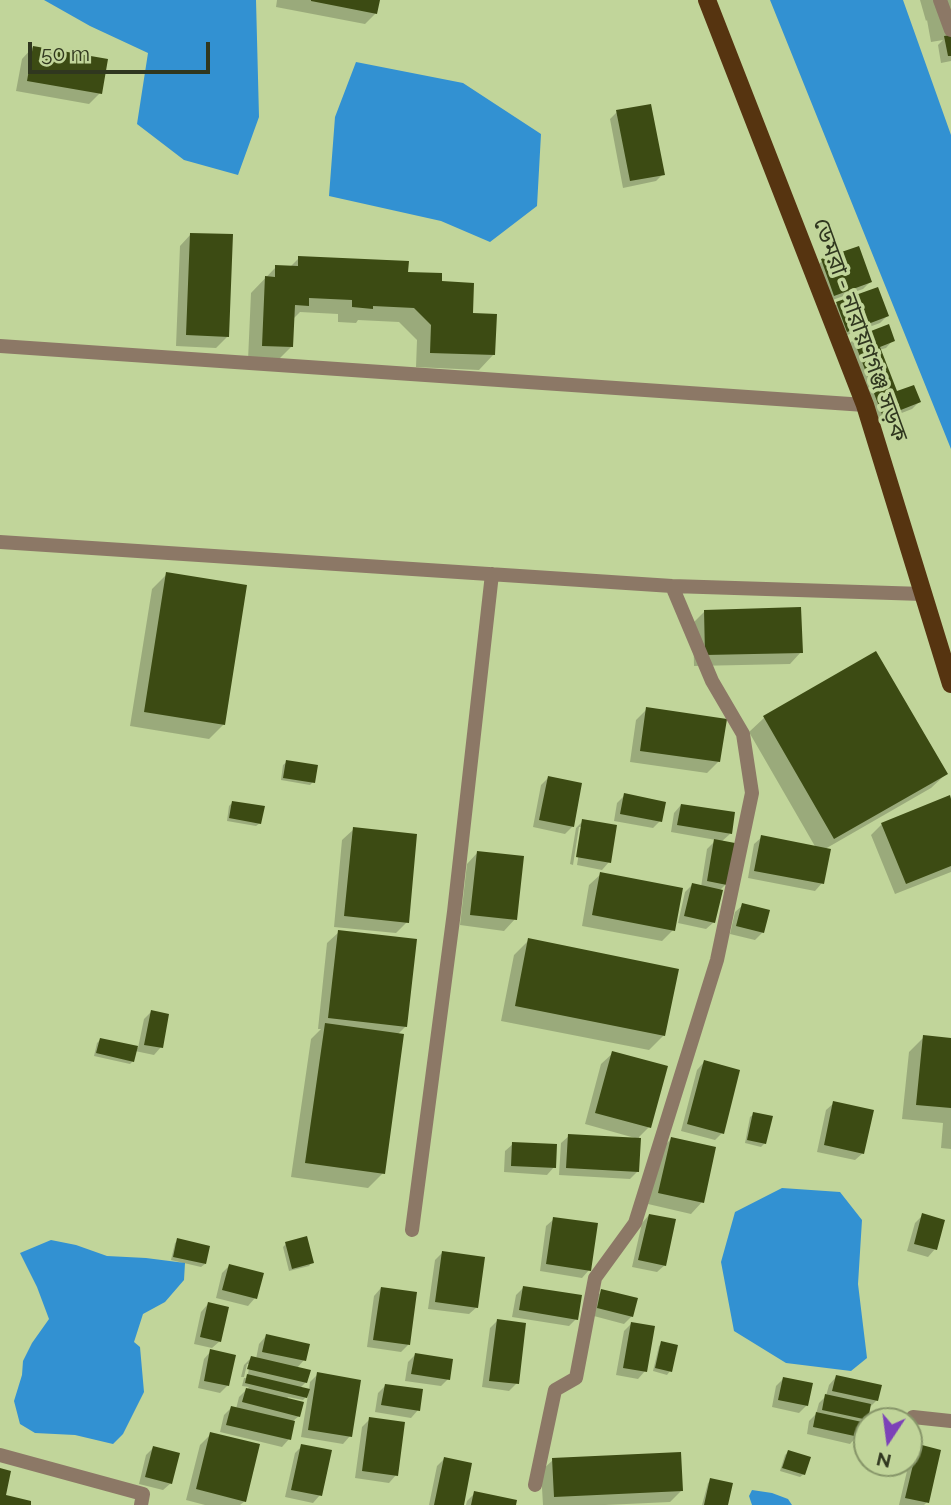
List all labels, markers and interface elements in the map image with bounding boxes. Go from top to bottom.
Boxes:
scale bar [32,28,214,72]
text: 50 m [41,41,90,66]
street label: ডেমরা - নারায়ণগঞ্জ সড়ক [807,214,913,446]
north arrow [853,1407,923,1477]
text: N [874,1448,893,1473]

